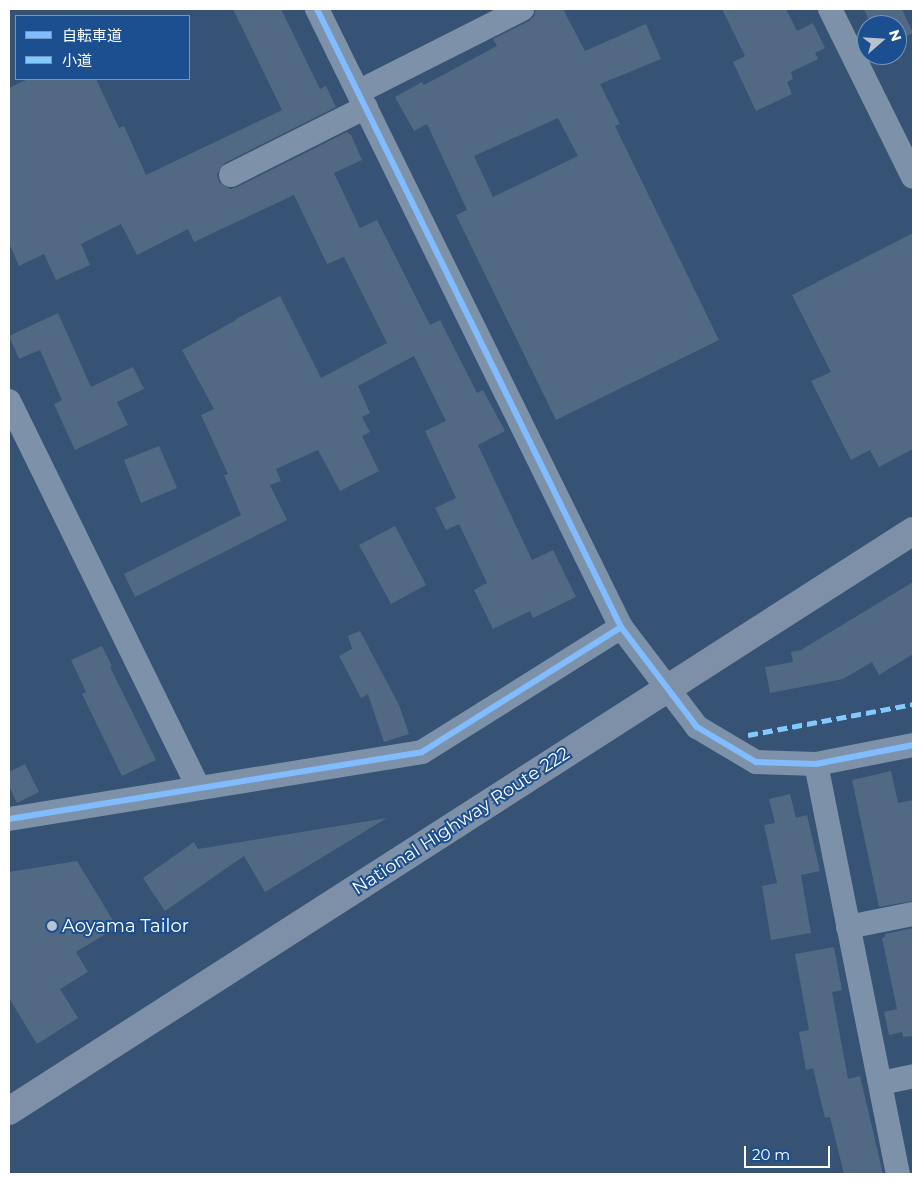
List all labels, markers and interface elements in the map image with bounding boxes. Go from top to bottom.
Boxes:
legend [15,15,190,80]
north arrow [857,15,907,65]
text: 自転車道 [62,26,122,45]
text: N [885,27,906,44]
text: 小道 [62,51,92,70]
street label: National Highway Route 222 [348,743,574,899]
place label: Aoyama Tailor [62,915,189,937]
marker: Aoyama Tailor [46,920,58,932]
scale bar [747,1136,833,1168]
text: 20 m [752,1145,790,1164]

